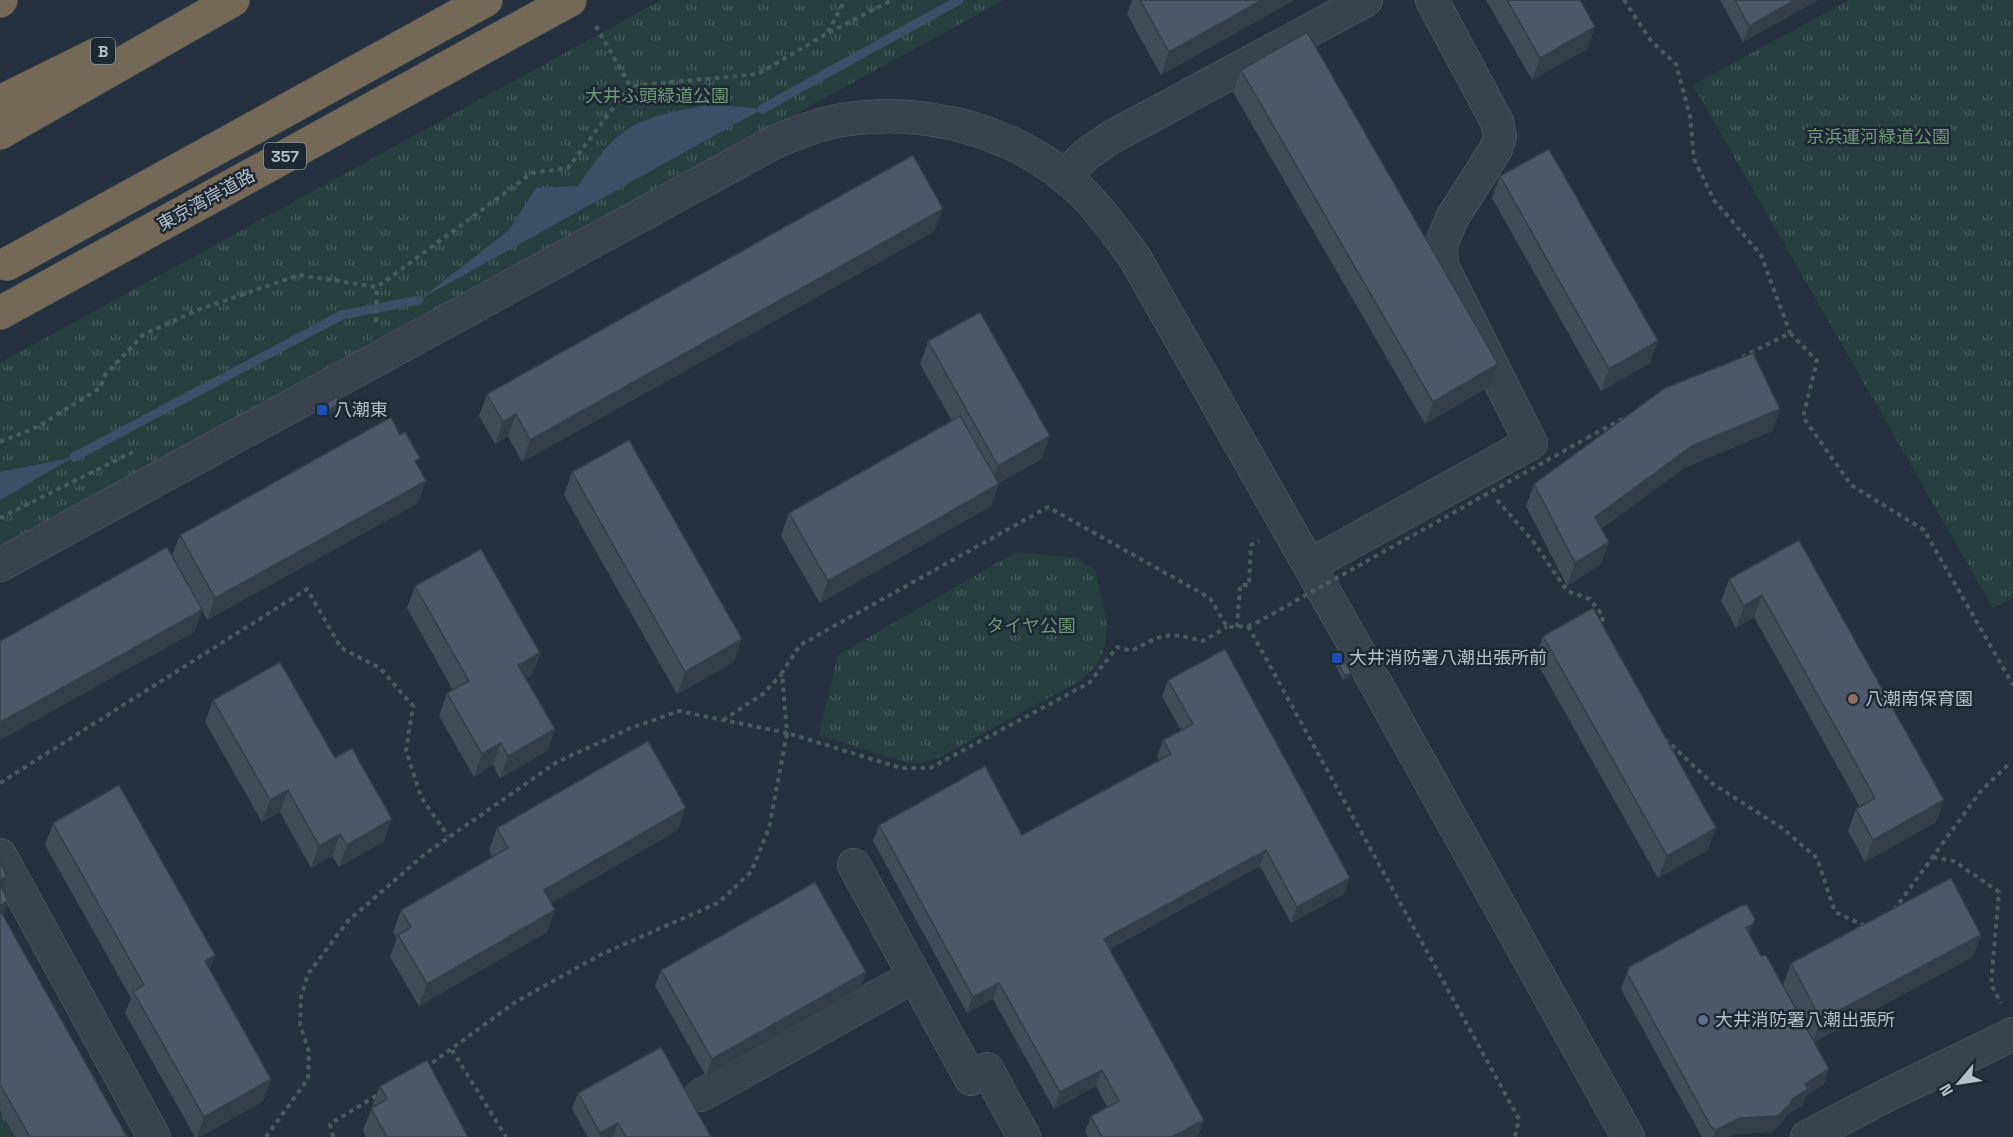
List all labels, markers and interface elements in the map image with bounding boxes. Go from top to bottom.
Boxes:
road number: B [91,38,115,64]
park label: 大井ふ頭緑道公園 [585,84,729,107]
park label: 京浜運河緑道公園 [1806,125,1950,148]
road number: 357 [264,143,306,169]
street label: 東京湾岸道路 [153,163,259,236]
place label: 八潮東 [334,398,388,421]
marker: 八潮東 [315,403,329,417]
park label: タイヤ公園 [986,614,1076,637]
place label: 大井消防署八潮出張所前 [1349,646,1547,669]
marker: 大井消防署八潮出張所前 [1330,651,1344,665]
place label: 八潮南保育園 [1865,687,1973,710]
marker: 八潮南保育園 [1846,692,1860,706]
place label: 大井消防署八潮出張所 [1715,1008,1895,1031]
marker: 大井消防署八潮出張所 [1696,1013,1710,1027]
north arrow [1929,1053,1989,1113]
text: N [1935,1080,1958,1100]

